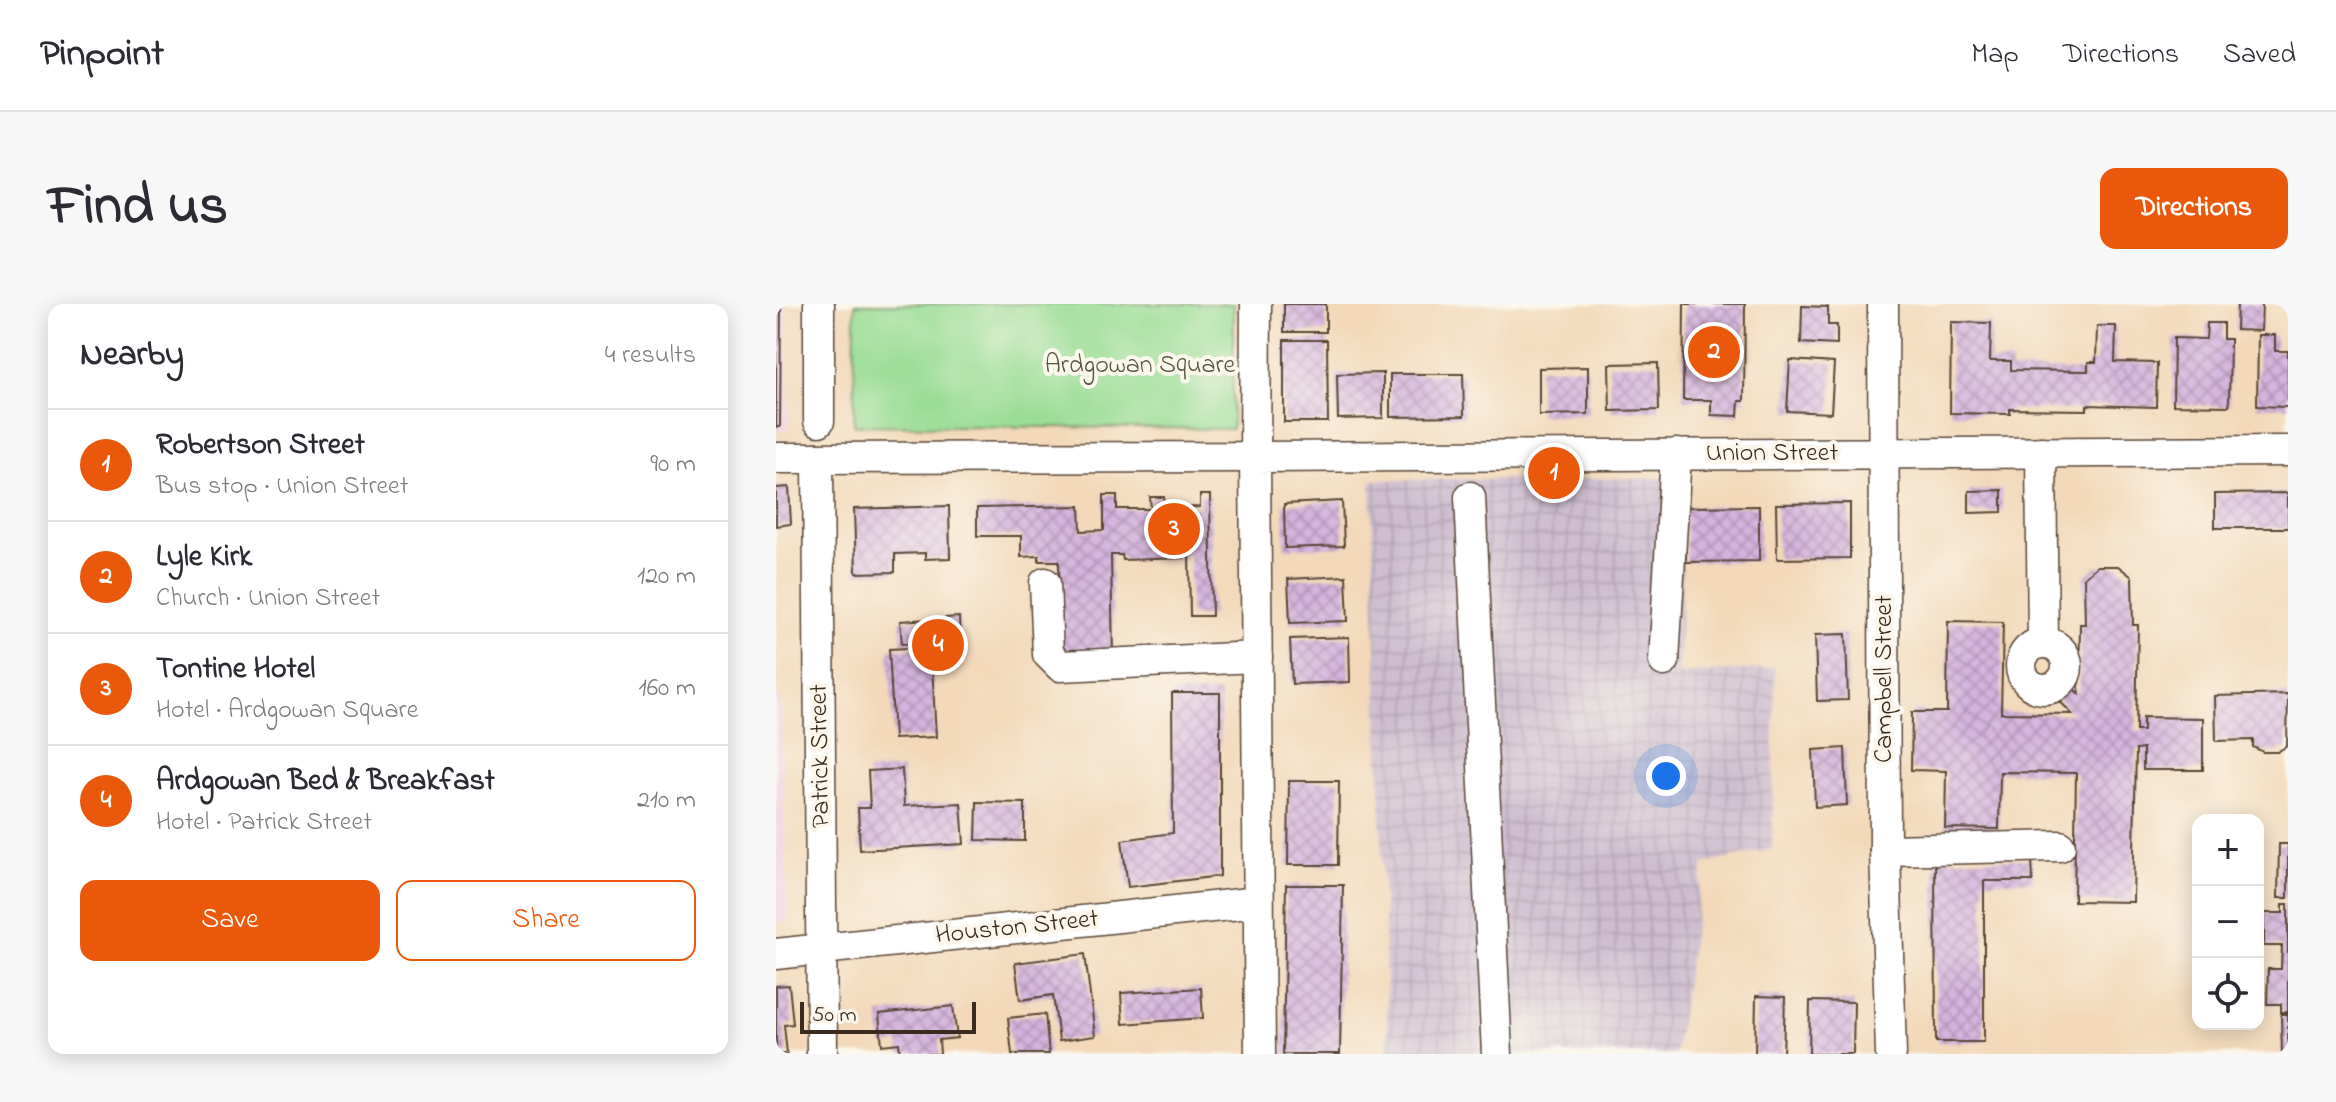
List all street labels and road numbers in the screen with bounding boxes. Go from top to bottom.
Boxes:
street label: Union Street [1706,435,1838,473]
street label: Campbell Street [1866,595,1904,763]
street label: Patrick Street [801,683,841,828]
street label: Houston Street [934,901,1101,955]

